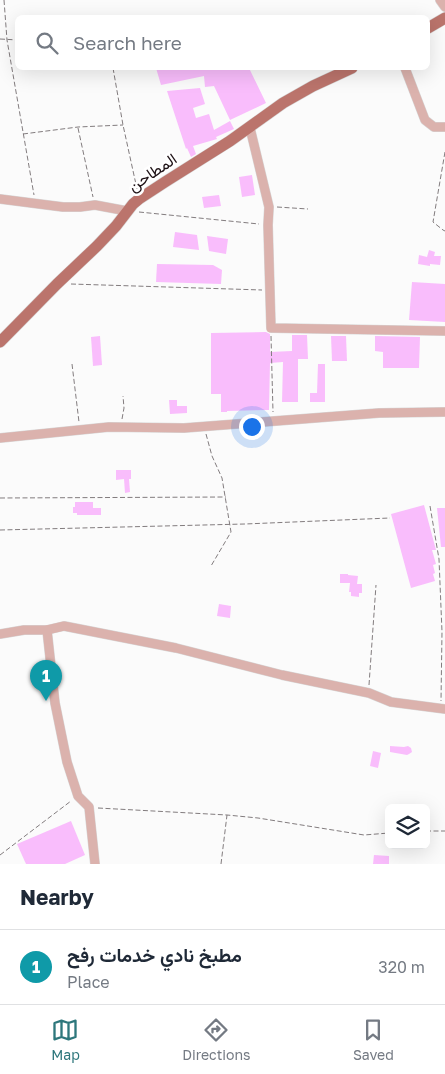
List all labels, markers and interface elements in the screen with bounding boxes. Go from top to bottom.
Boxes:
search box [15,15,430,70]
icon: search [33,29,61,57]
text: Search here [73,31,182,54]
street label: المطاحن [124,148,181,196]
your location [239,414,265,440]
pin: 1 [30,660,62,701]
map controls [385,804,430,849]
button: layers [385,804,430,849]
text: Nearby [20,884,94,910]
text: مطبخ نادي خدمات رفح [67,943,242,966]
text: 1 [32,957,40,977]
text: 320 m [378,957,425,977]
text: Place [67,972,110,992]
tab: Map [51,1016,80,1063]
tab: Directions [182,1016,251,1063]
tab: Saved [353,1016,394,1063]

